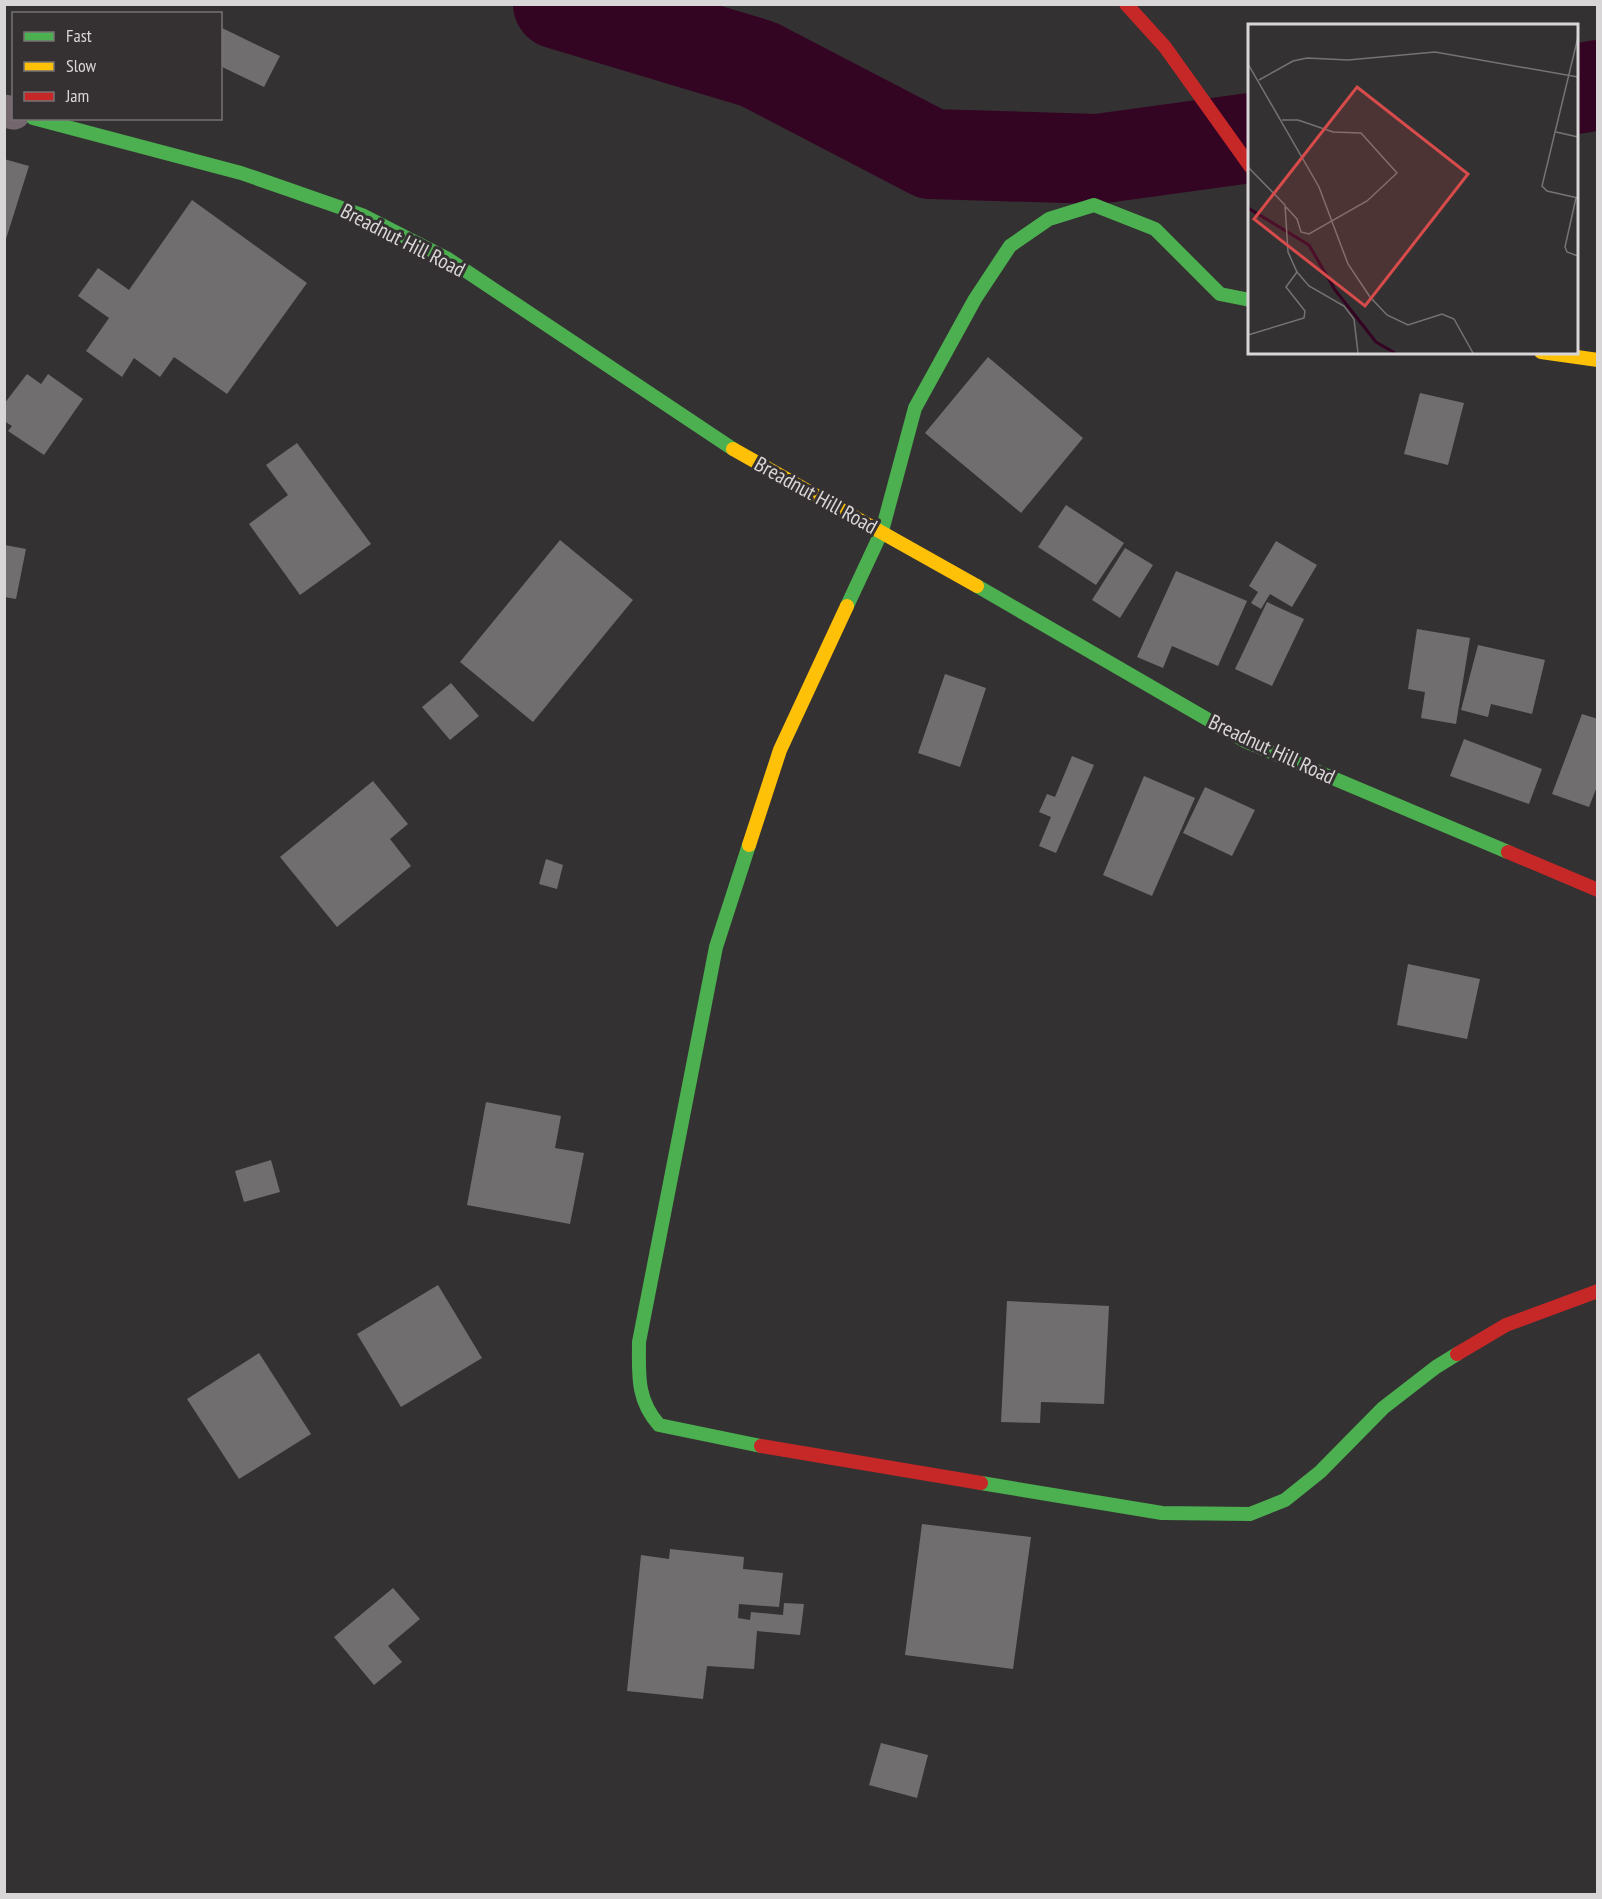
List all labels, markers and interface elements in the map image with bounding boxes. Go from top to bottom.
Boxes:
legend [12,12,222,120]
text: Fast [66,24,92,47]
inset map [1248,24,1578,354]
text: Slow [66,54,97,77]
text: Jam [65,84,89,107]
street label: Breadnut Hill Road [336,197,470,283]
street label: Breadnut Hill Road [750,450,882,540]
street label: Breadnut Hill Road [1205,708,1339,790]

